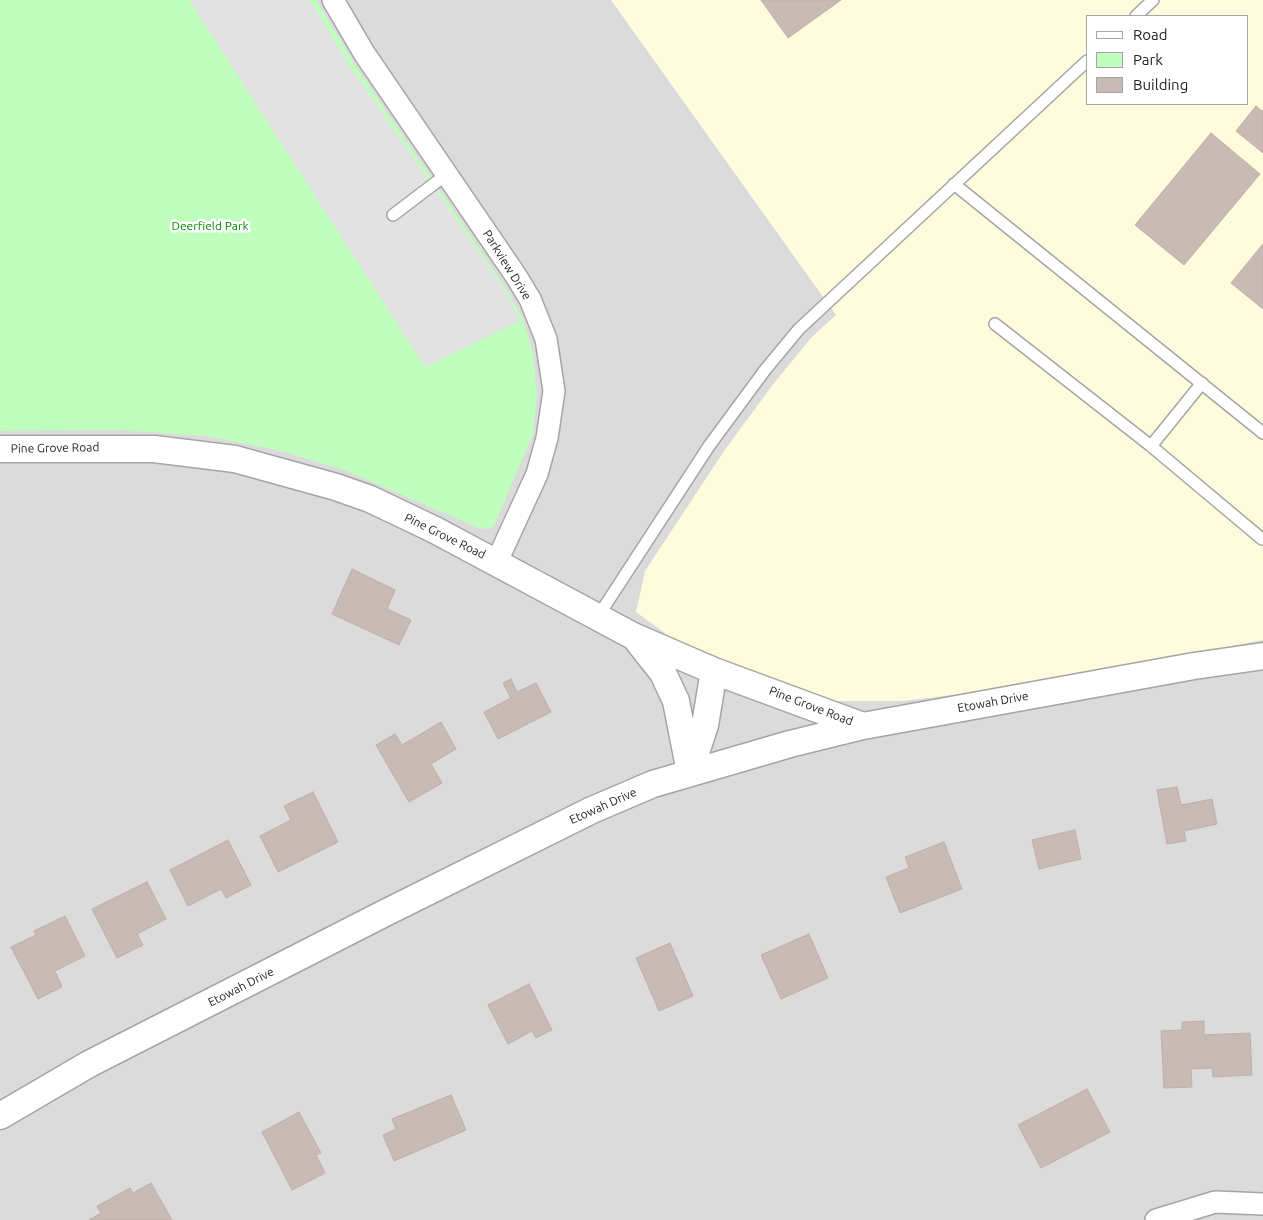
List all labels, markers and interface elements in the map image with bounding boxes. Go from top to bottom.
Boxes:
legend [1086,15,1248,105]
text: Road [1133,26,1168,43]
text: Park [1133,51,1163,68]
text: Building [1133,76,1188,93]
park label: Deerfield Park [171,219,249,233]
street label: Parkview Drive [480,227,534,303]
street label: Pine Grove Road [11,440,99,456]
street label: Pine Grove Road [402,510,488,562]
street label: Pine Grove Road [767,683,855,729]
street label: Etowah Drive [956,689,1030,715]
street label: Etowah Drive [567,785,639,827]
street label: Etowah Drive [206,964,276,1010]

